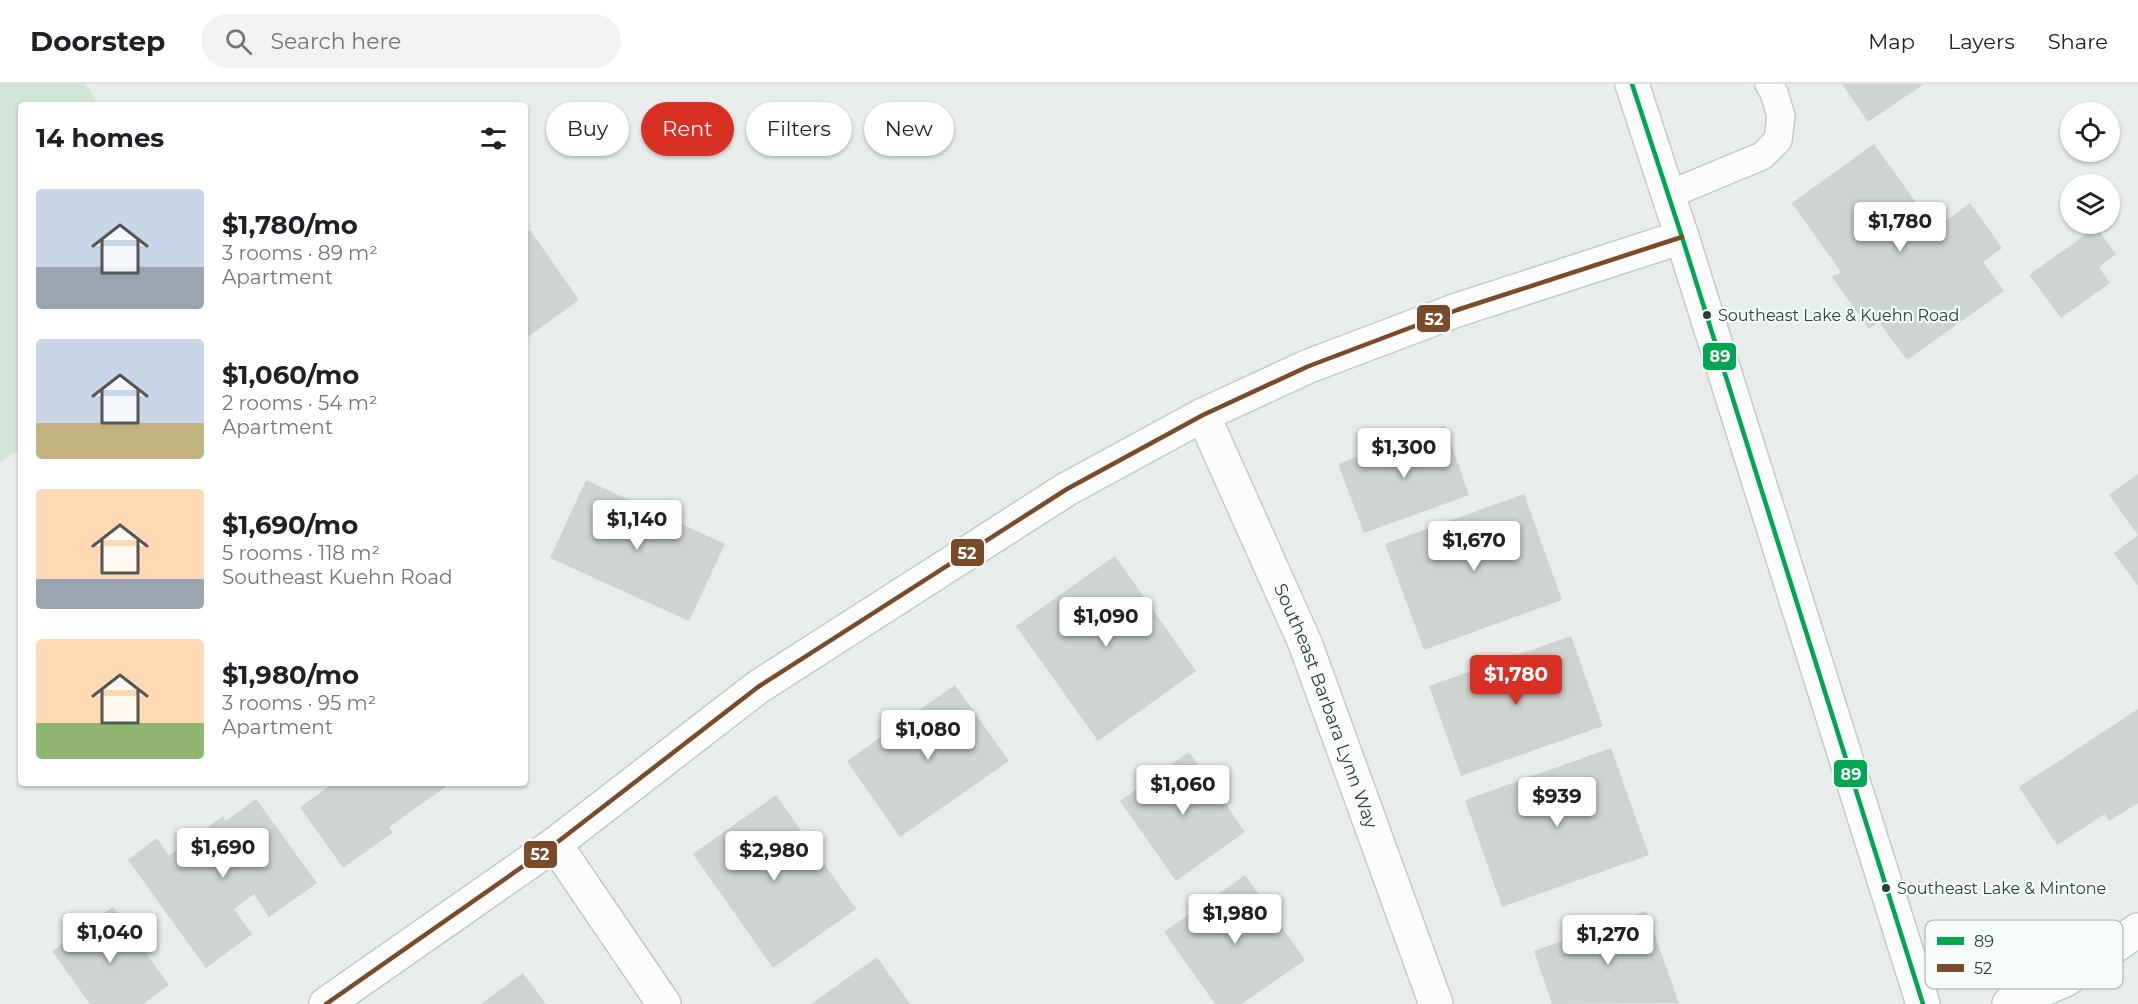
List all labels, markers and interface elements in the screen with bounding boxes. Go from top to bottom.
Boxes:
search box [201,14,621,68]
text: Doorstep [30,24,165,58]
icon: search [222,25,255,58]
text: Search here [270,28,401,55]
text: Map [1868,29,1915,54]
text: Layers [1948,29,2015,54]
text: Share [2048,29,2108,54]
chip: Buy [546,102,629,156]
chip: Rent [641,102,734,156]
chip: Filters [746,102,852,156]
chip: New [864,102,954,156]
map controls [2060,102,2120,234]
button: locate [2060,102,2120,162]
text: 14 homes [36,122,164,154]
icon: filters [477,122,510,155]
button: layers [2060,174,2120,234]
pin: $1,780 [1851,202,1949,253]
text: $1,780/mo [222,209,358,241]
text: $1,780 [1868,209,1932,233]
icon: home [84,213,156,285]
text: 3 rooms · 89 m² [222,241,378,265]
text: Apartment [222,265,333,289]
line badge: 52 [1416,304,1451,333]
place label: Southeast Lake & Kuehn Road [1718,306,1959,325]
marker: Southeast Lake & Kuehn Road [1701,309,1713,321]
text: 52 [1425,310,1443,329]
line badge: 89 [1702,342,1737,371]
text: 89 [1710,347,1730,366]
text: $1,060/mo [222,359,359,391]
icon: home [84,363,156,435]
text: 2 rooms · 54 m² [222,391,378,415]
text: Apartment [222,415,333,439]
pin: $1,300 [1355,428,1453,479]
text: $1,300 [1372,435,1436,459]
pin: $1,140 [588,500,686,551]
text: $1,140 [607,507,667,531]
text: $1,690/mo [222,509,358,541]
icon: home [84,513,156,585]
pin: $1,670 [1425,521,1523,572]
text: $1,670 [1442,528,1506,552]
line badge: 52 [950,538,985,567]
text: 5 rooms · 118 m² [222,541,380,565]
text: 52 [958,544,976,563]
text: Southeast Kuehn Road [222,565,453,589]
street label: Southeast Barbara Lynn Way [1269,580,1382,832]
pin: $1,090 [1057,597,1155,648]
text: $1,090 [1073,604,1139,628]
pin: $1,780 [1467,655,1565,706]
text: $1,980/mo [222,659,359,691]
text: $1,780 [1484,662,1548,686]
icon: home [84,663,156,735]
text: 3 rooms · 95 m² [222,691,376,715]
pin: $1,080 [879,710,977,761]
text: Apartment [222,715,333,739]
text: $1,080 [895,717,961,741]
line badge: 89 [1833,759,1868,788]
pin: $1,060 [1134,765,1232,816]
text: 89 [1841,765,1861,784]
text: $1,060 [1150,772,1216,796]
pin: $939 [1521,777,1593,828]
text: $939 [1532,784,1582,808]
pin: $1,690 [174,828,272,879]
pin: $2,980 [725,831,823,882]
text: $1,690 [191,835,255,859]
text: $2,980 [739,838,809,862]
line badge: 52 [523,840,558,869]
text: 52 [531,845,549,864]
place label: Southeast Lake & Mintone [1897,879,2106,898]
marker: Southeast Lake & Mintone [1880,882,1892,894]
pin: $1,980 [1186,894,1284,945]
text: $1,980 [1202,901,1268,925]
pin: $1,040 [61,913,159,964]
pin: $1,270 [1559,915,1657,966]
text: $1,040 [77,920,143,944]
legend [1925,920,2123,989]
text: $1,270 [1576,922,1640,946]
text: 89 [1974,932,1994,951]
text: 52 [1974,959,1992,978]

